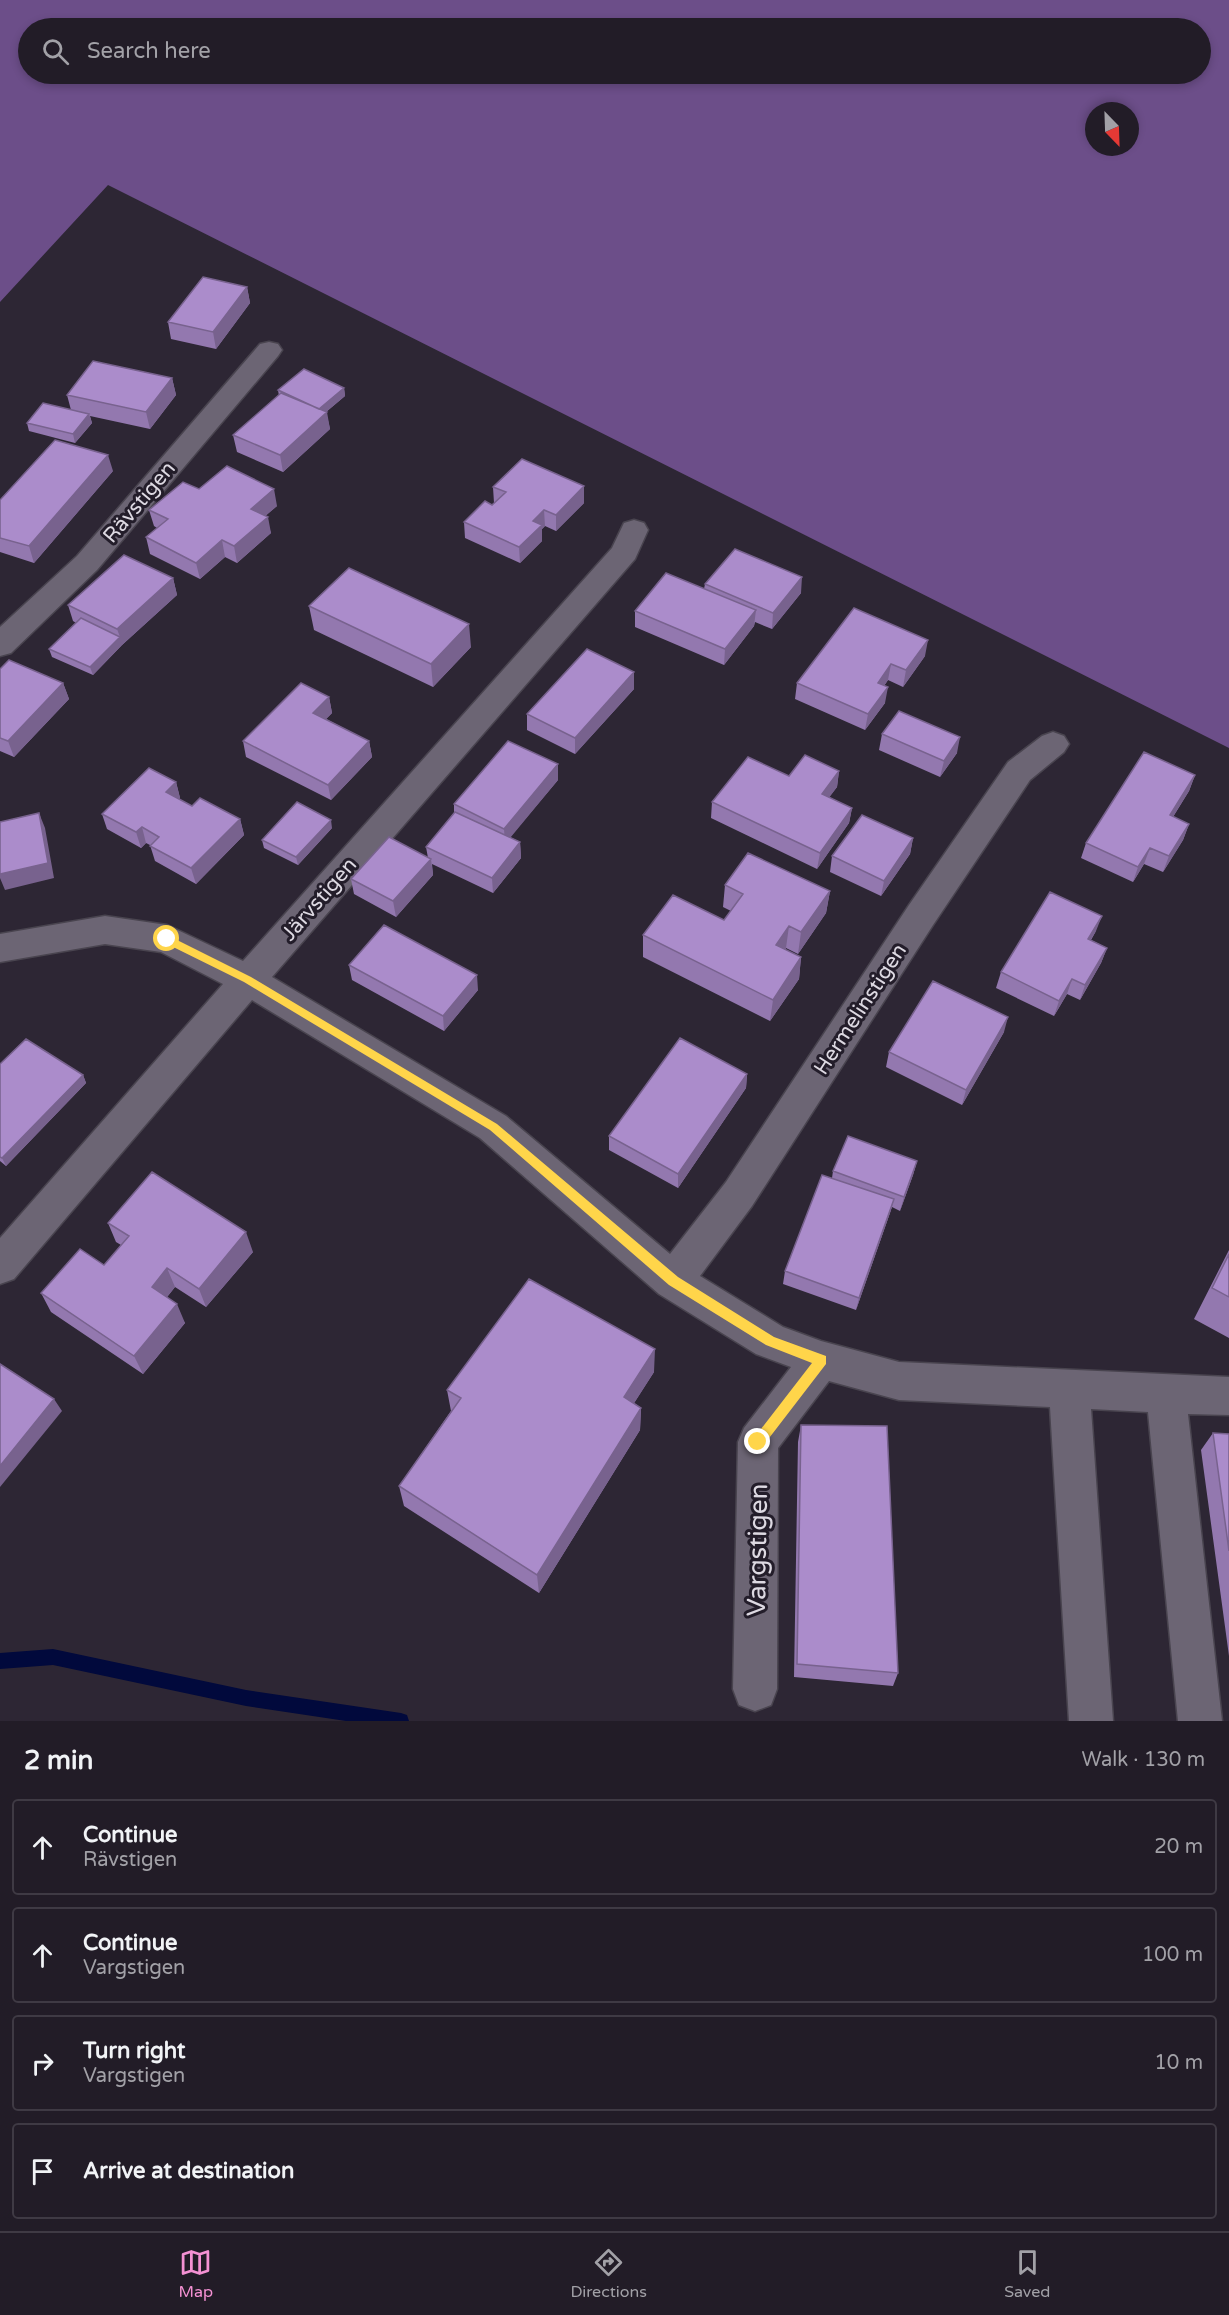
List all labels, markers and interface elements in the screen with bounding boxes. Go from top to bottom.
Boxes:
search box [18,18,1211,84]
icon: search [39,35,72,68]
text: Search here [87,38,211,64]
north arrow [1085,102,1139,156]
street label: Rävstigen [98,456,181,548]
street label: Järvstigen [277,853,362,946]
route start [153,925,179,951]
street label: Hermelinstigen [809,939,912,1079]
route end [744,1428,770,1454]
street label: Vargstigen [741,1483,774,1617]
text: 2 min [24,1745,93,1776]
text: Walk · 130 m [1082,1748,1205,1772]
text: Continue [83,1822,178,1848]
icon: ahead [26,1831,59,1864]
text: 20 m [1154,1835,1203,1859]
text: Rävstigen [83,1848,177,1872]
text: Continue [83,1930,178,1956]
icon: ahead [26,1939,59,1972]
text: 100 m [1142,1943,1203,1967]
text: Vargstigen [83,1956,185,1980]
text: Turn right [83,2038,185,2064]
icon: right [26,2047,59,2080]
text: 10 m [1154,2051,1203,2075]
text: Vargstigen [83,2064,185,2088]
icon: arrive [26,2155,59,2188]
text: Arrive at destination [83,2158,294,2184]
tab: Map [179,2246,213,2302]
tab: Directions [570,2246,647,2302]
tab: Saved [1004,2246,1050,2302]

